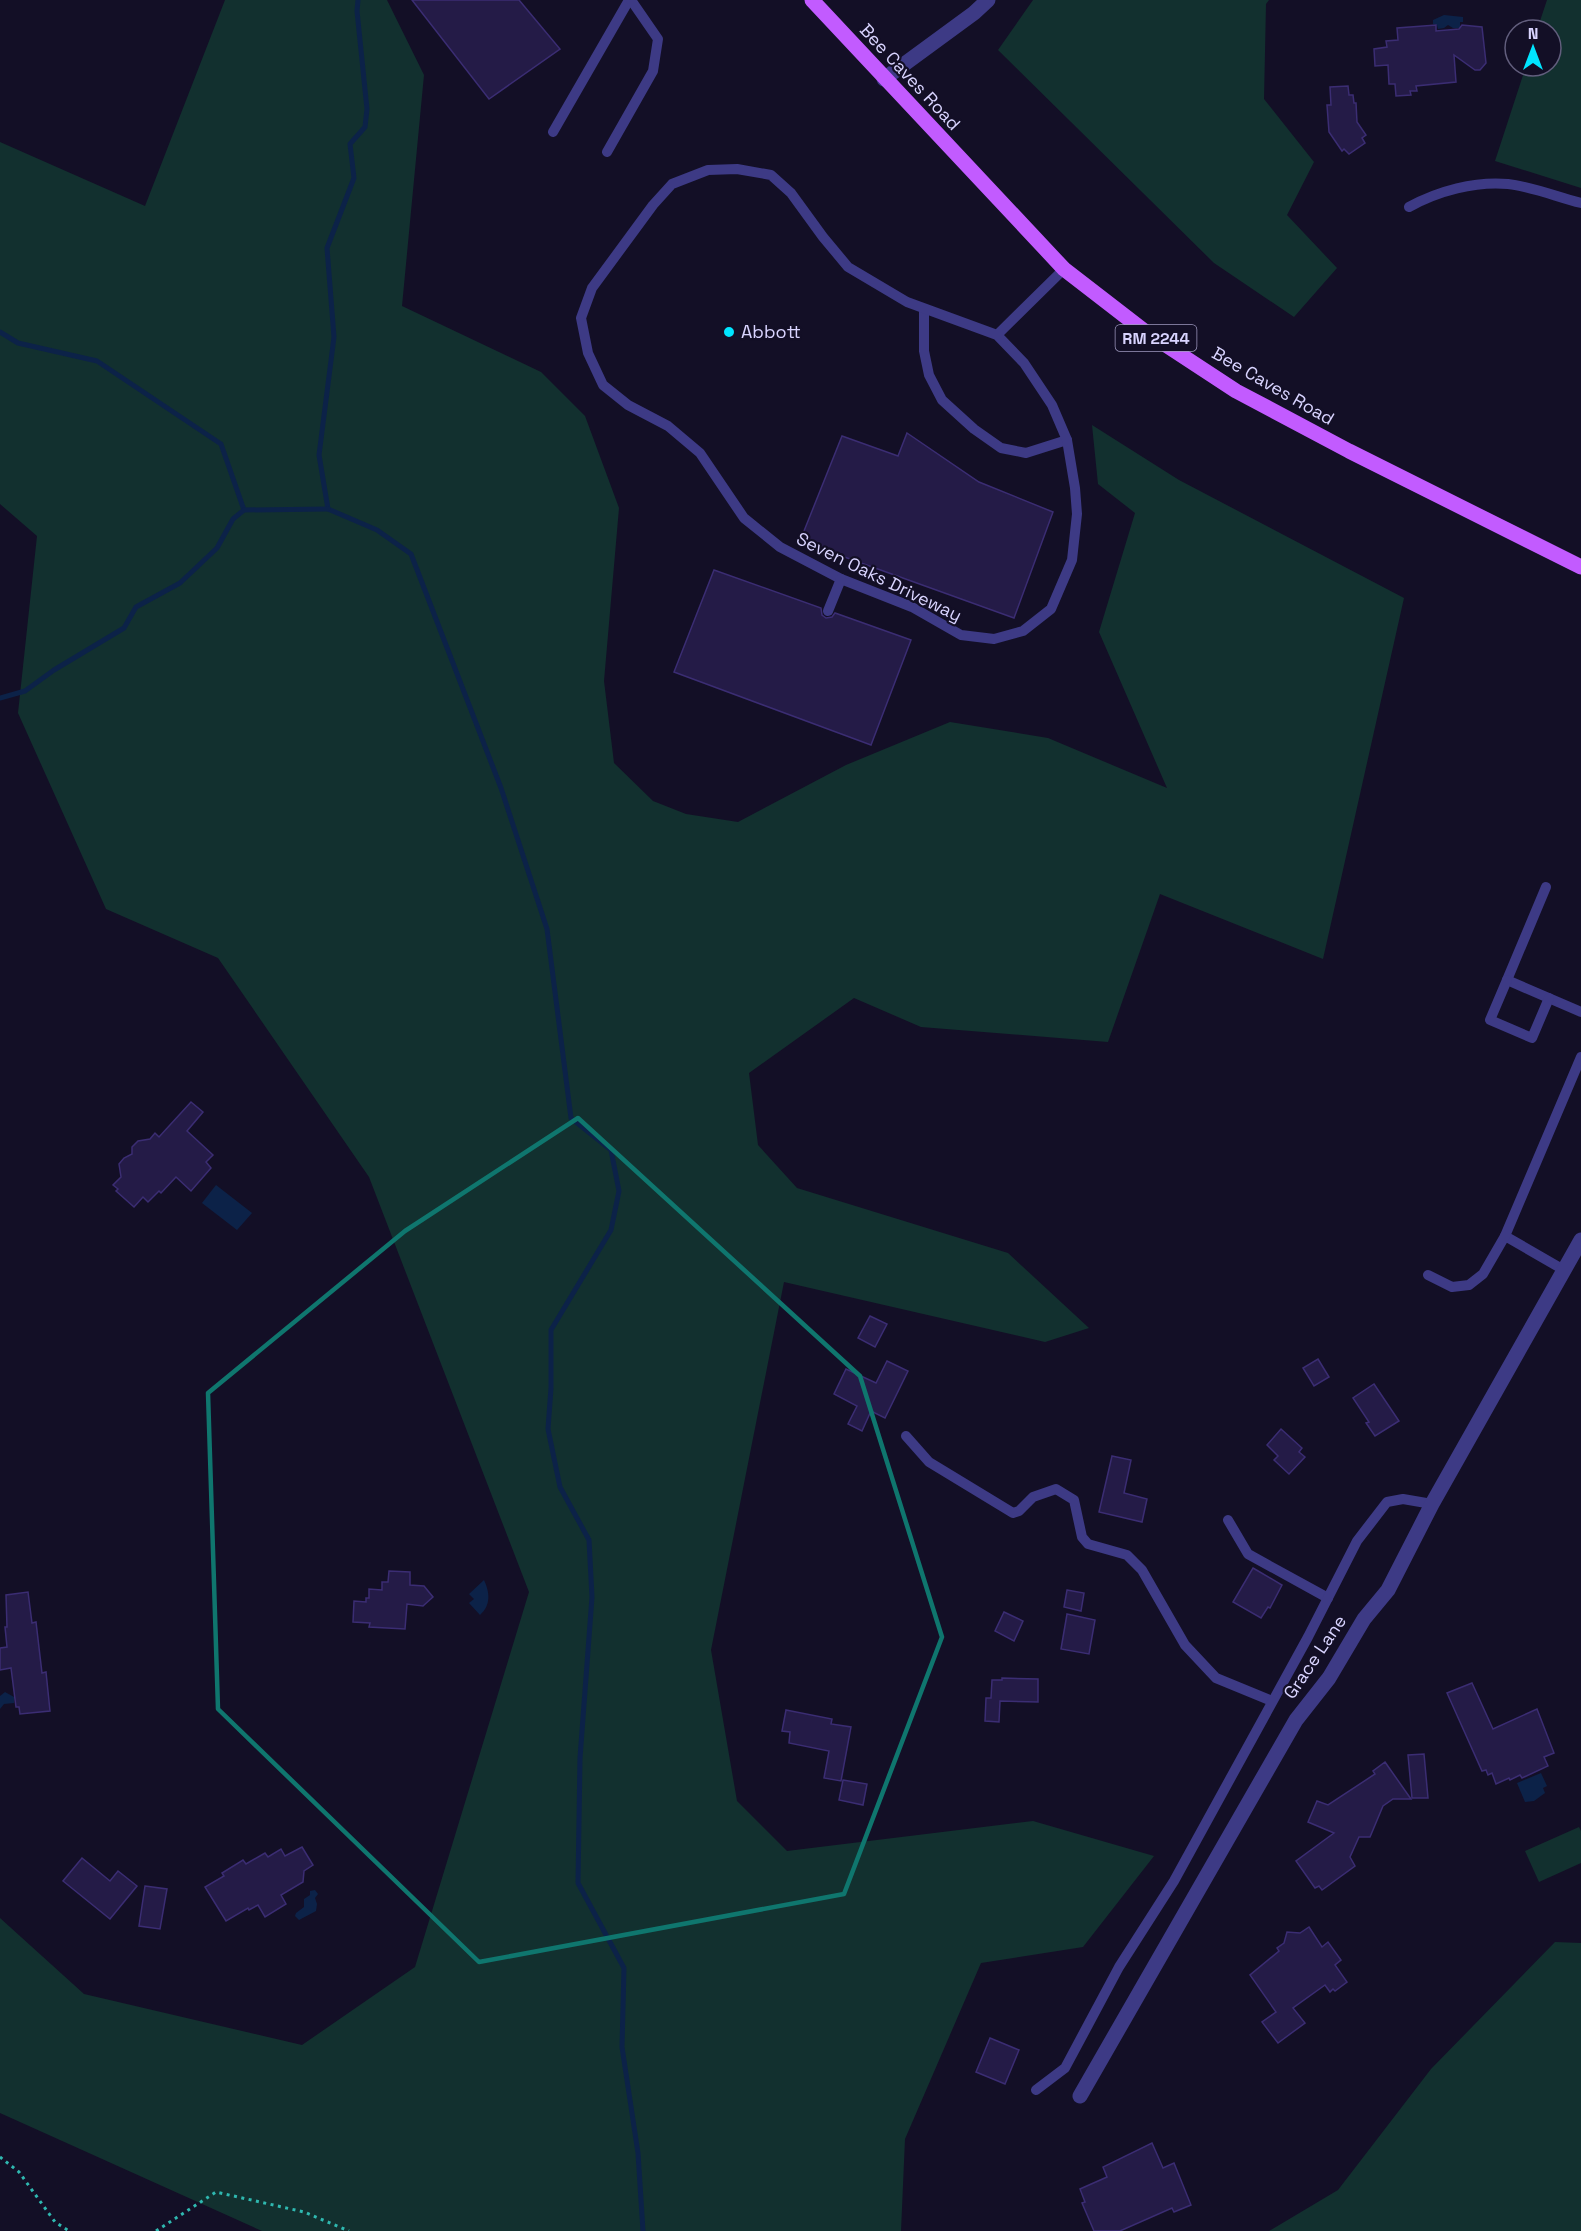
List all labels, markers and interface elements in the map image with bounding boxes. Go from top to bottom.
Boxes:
north arrow [1503,18,1563,78]
street label: Bee Caves Road [855,19,966,135]
text: N [1528,23,1538,44]
place label: Abbott [741,320,801,343]
marker: Abbott [722,325,736,339]
road number: RM 2244 [1116,325,1196,351]
street label: Bee Caves Road [1208,341,1339,430]
street label: Seven Oaks Driveway [793,526,966,627]
street label: Grace Lane [1278,1610,1351,1703]

